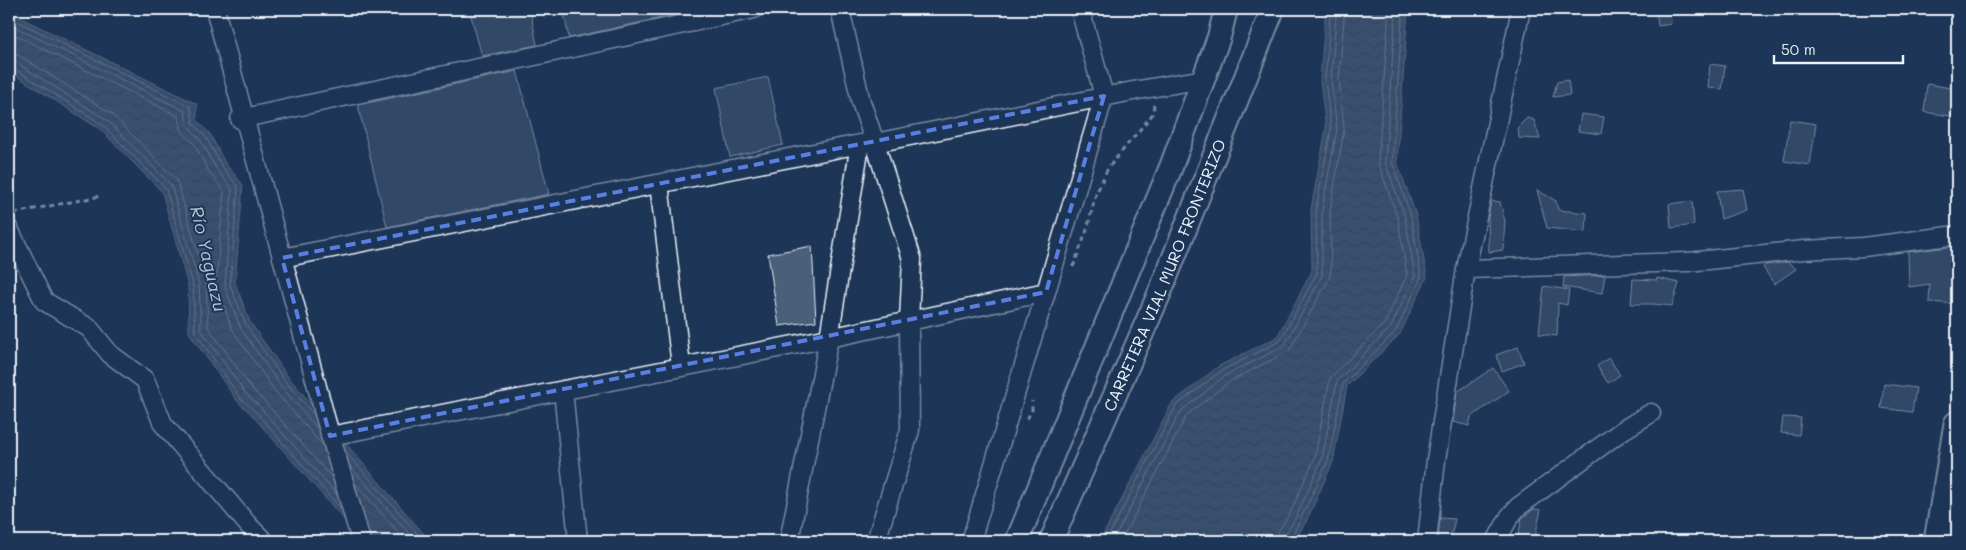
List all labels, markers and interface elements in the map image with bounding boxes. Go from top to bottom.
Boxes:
scale bar [1774,32,1902,64]
text: 50 m [1781,39,1816,59]
street label: CARRETERA VIAL MURO FRONTERIZO [1098,136,1230,414]
water label: Río Yaguazu [185,203,233,314]

